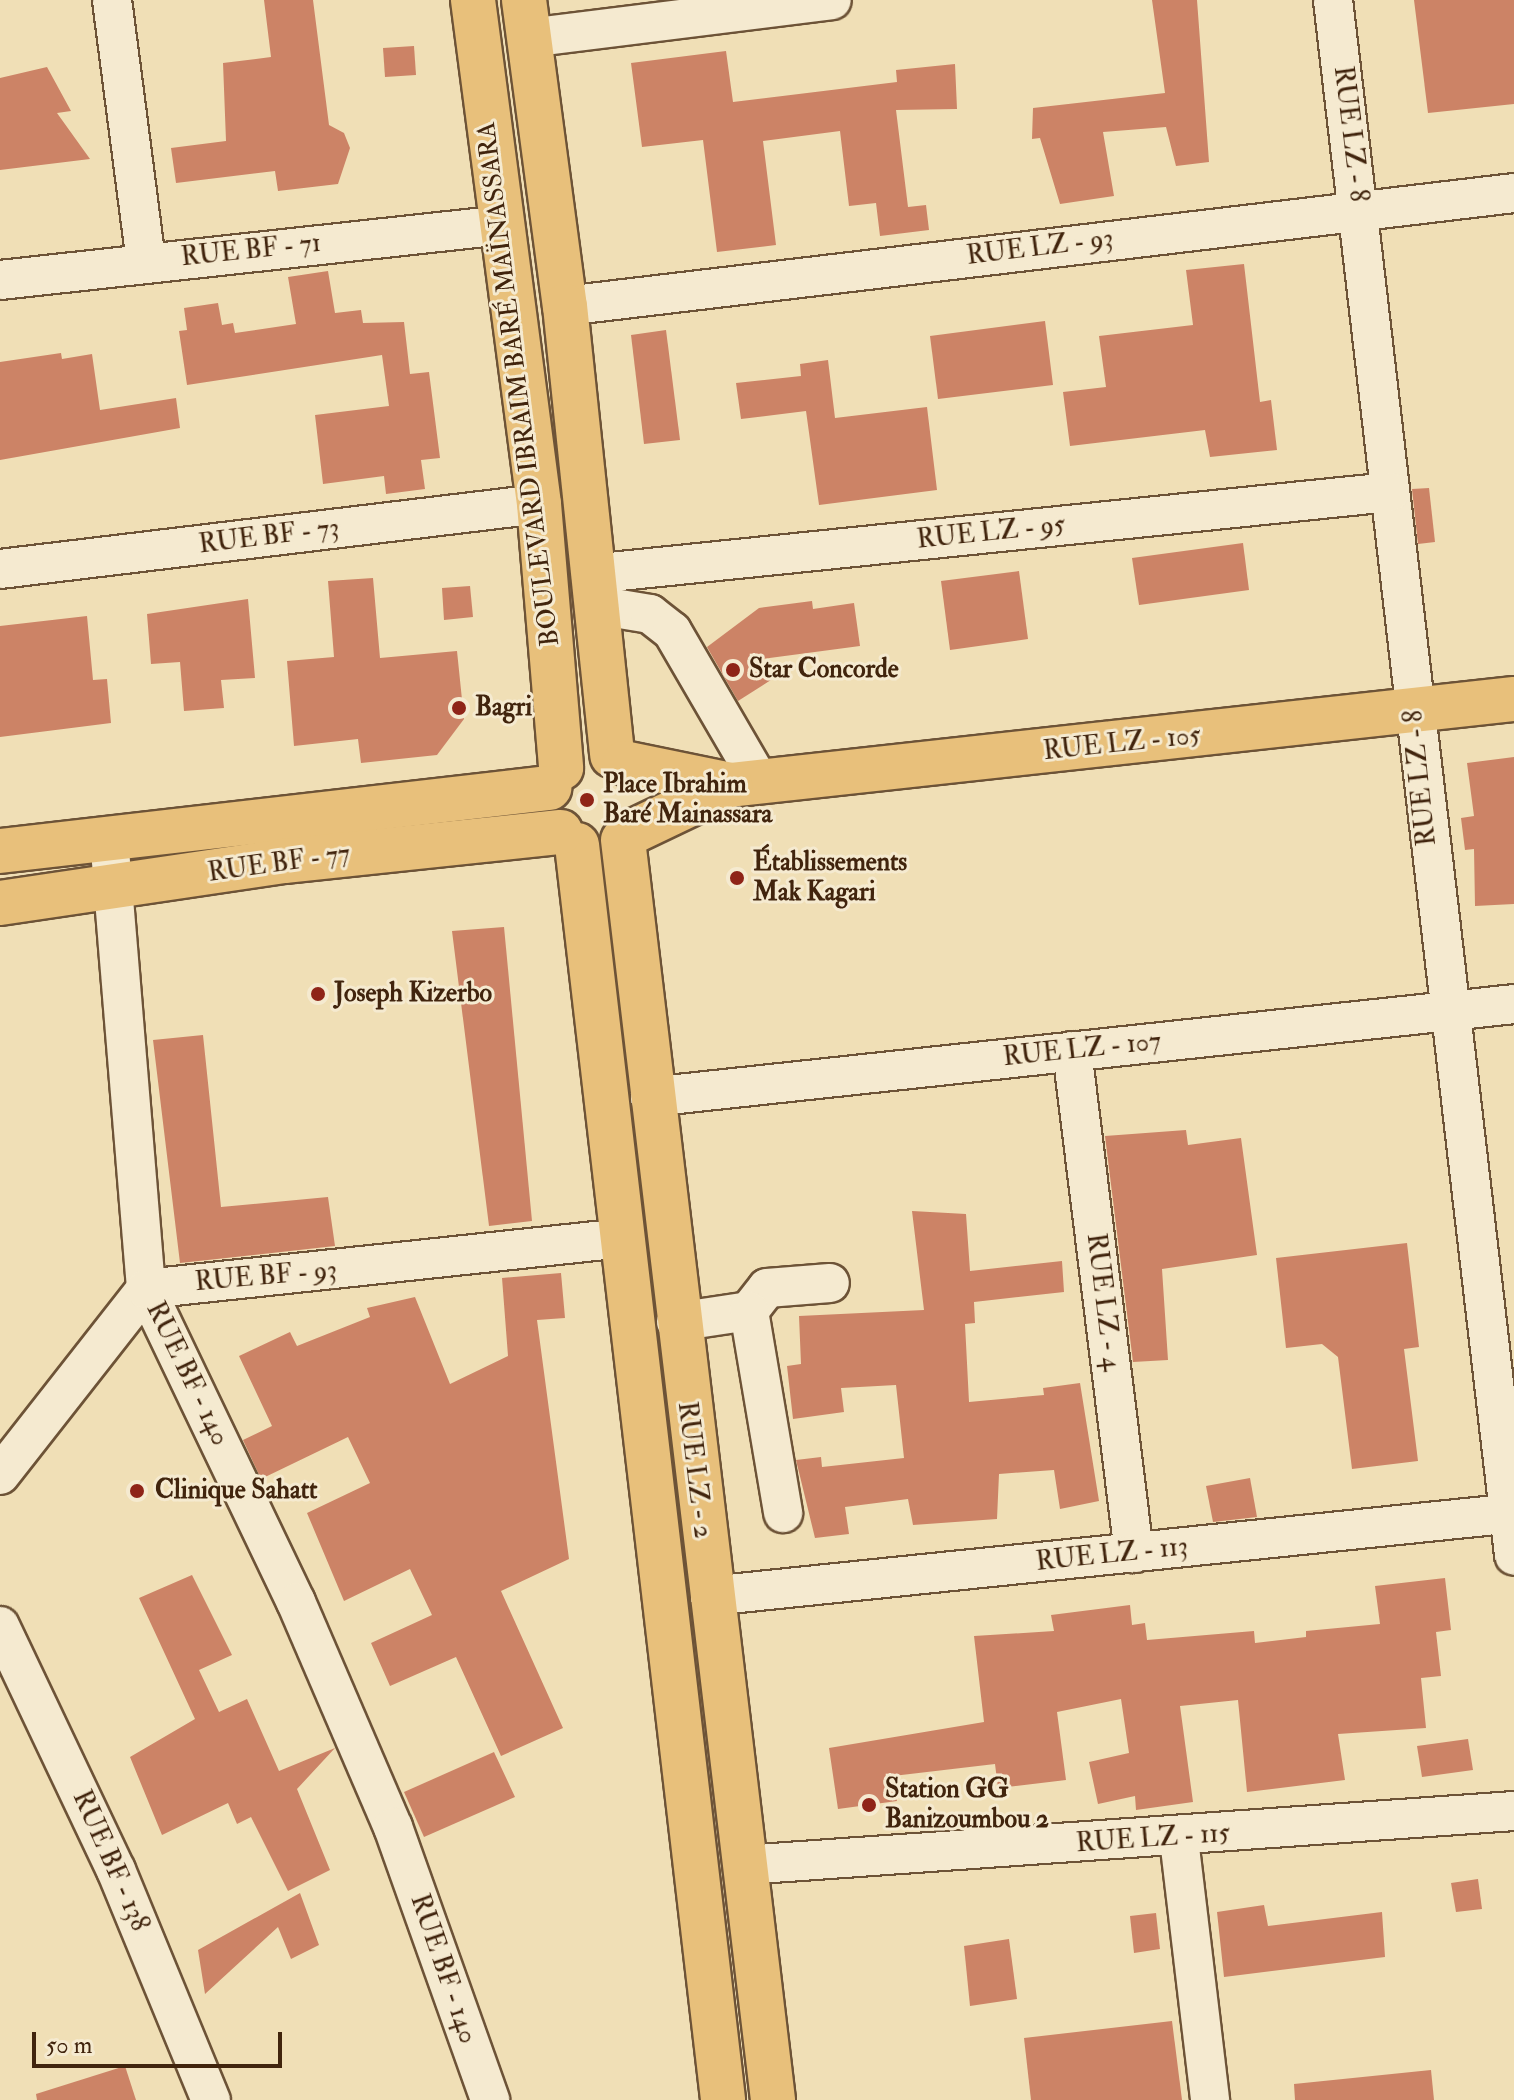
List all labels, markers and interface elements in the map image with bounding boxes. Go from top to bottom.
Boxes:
street label: RUE LZ - 8 [1326,64,1374,204]
street label: BOULEVARD IBRAIM BARÉ MAÏNASSARA [471,120,567,648]
street label: RUE LZ - 93 [965,224,1115,272]
street label: RUE BF - 71 [180,228,322,274]
street label: RUE LZ - 95 [915,510,1067,556]
street label: RUE BF - 73 [197,513,341,561]
place label: Star Concorde [749,654,899,686]
marker: Star Concorde [724,661,742,679]
place label: Bagri [475,692,532,724]
marker: Bagri [450,699,468,717]
street label: RUE LZ - 8 [1398,709,1444,847]
street label: RUE LZ - 105 [1042,720,1202,768]
place label: Place Ibrahim Baré Mainassara [603,769,772,830]
marker: Place Ibrahim Baré Mainassara [578,791,596,809]
street label: RUE BF - 77 [206,839,352,889]
place label: Établissements Mak Kagari [753,847,907,908]
marker: Établissements Mak Kagari [728,869,746,887]
place label: Joseph Kizerbo [334,978,492,1010]
marker: Joseph Kizerbo [309,985,327,1003]
street label: RUE LZ - 107 [1002,1026,1162,1074]
street label: RUE LZ - 4 [1079,1232,1127,1372]
street label: RUE BF - 93 [194,1255,338,1299]
street label: RUE BF - 140 [139,1297,235,1451]
street label: RUE LZ - 2 [670,1400,718,1540]
place label: Clinique Sahatt [155,1475,318,1507]
marker: Clinique Sahatt [126,1480,148,1502]
street label: RUE LZ - 113 [1034,1532,1190,1578]
place label: Station GG Banizoumbou 2 [885,1774,1049,1836]
street label: RUE BF - 138 [65,1786,155,1936]
marker: Station GG Banizoumbou 2 [860,1796,878,1814]
street label: RUE LZ - 115 [1075,1818,1231,1860]
street label: RUE BF - 140 [403,1890,483,2048]
scale bar [36,2016,286,2066]
text: 50 m [46,2030,92,2061]

